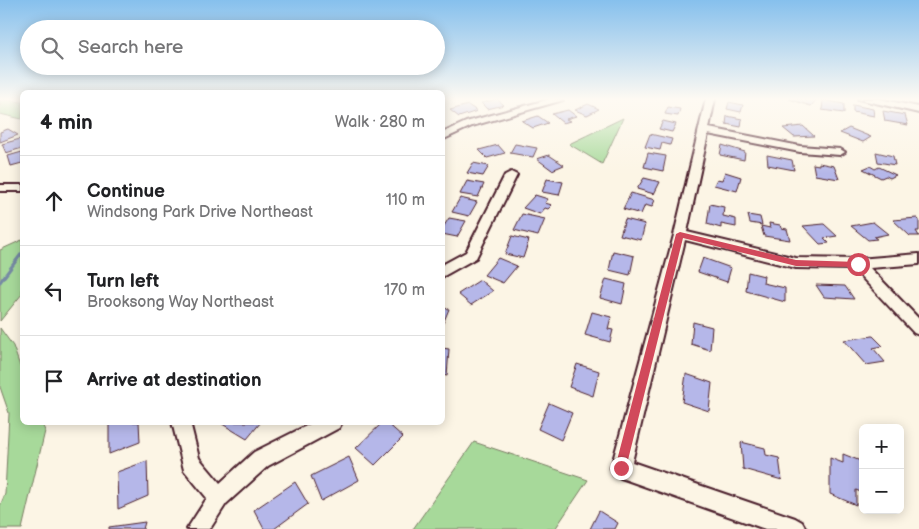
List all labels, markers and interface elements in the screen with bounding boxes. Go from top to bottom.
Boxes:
search box [20,20,445,75]
icon: search [38,34,66,62]
text: Search here [78,36,183,59]
text: 4 min [40,110,93,135]
text: Walk · 280 m [335,113,425,132]
text: Continue [87,180,165,203]
icon: ahead [40,187,68,215]
text: 110 m [386,191,425,210]
text: Windsong Park Drive Northeast [87,203,313,222]
route start [847,253,870,276]
text: Turn left [87,270,159,293]
icon: left [40,277,68,305]
text: 170 m [384,281,425,300]
text: Brooksong Way Northeast [87,293,274,312]
icon: arrive [40,367,68,395]
text: Arrive at destination [87,369,262,392]
map controls [859,424,904,514]
button: + [859,424,904,469]
route end [610,457,633,480]
button: − [859,469,904,514]

